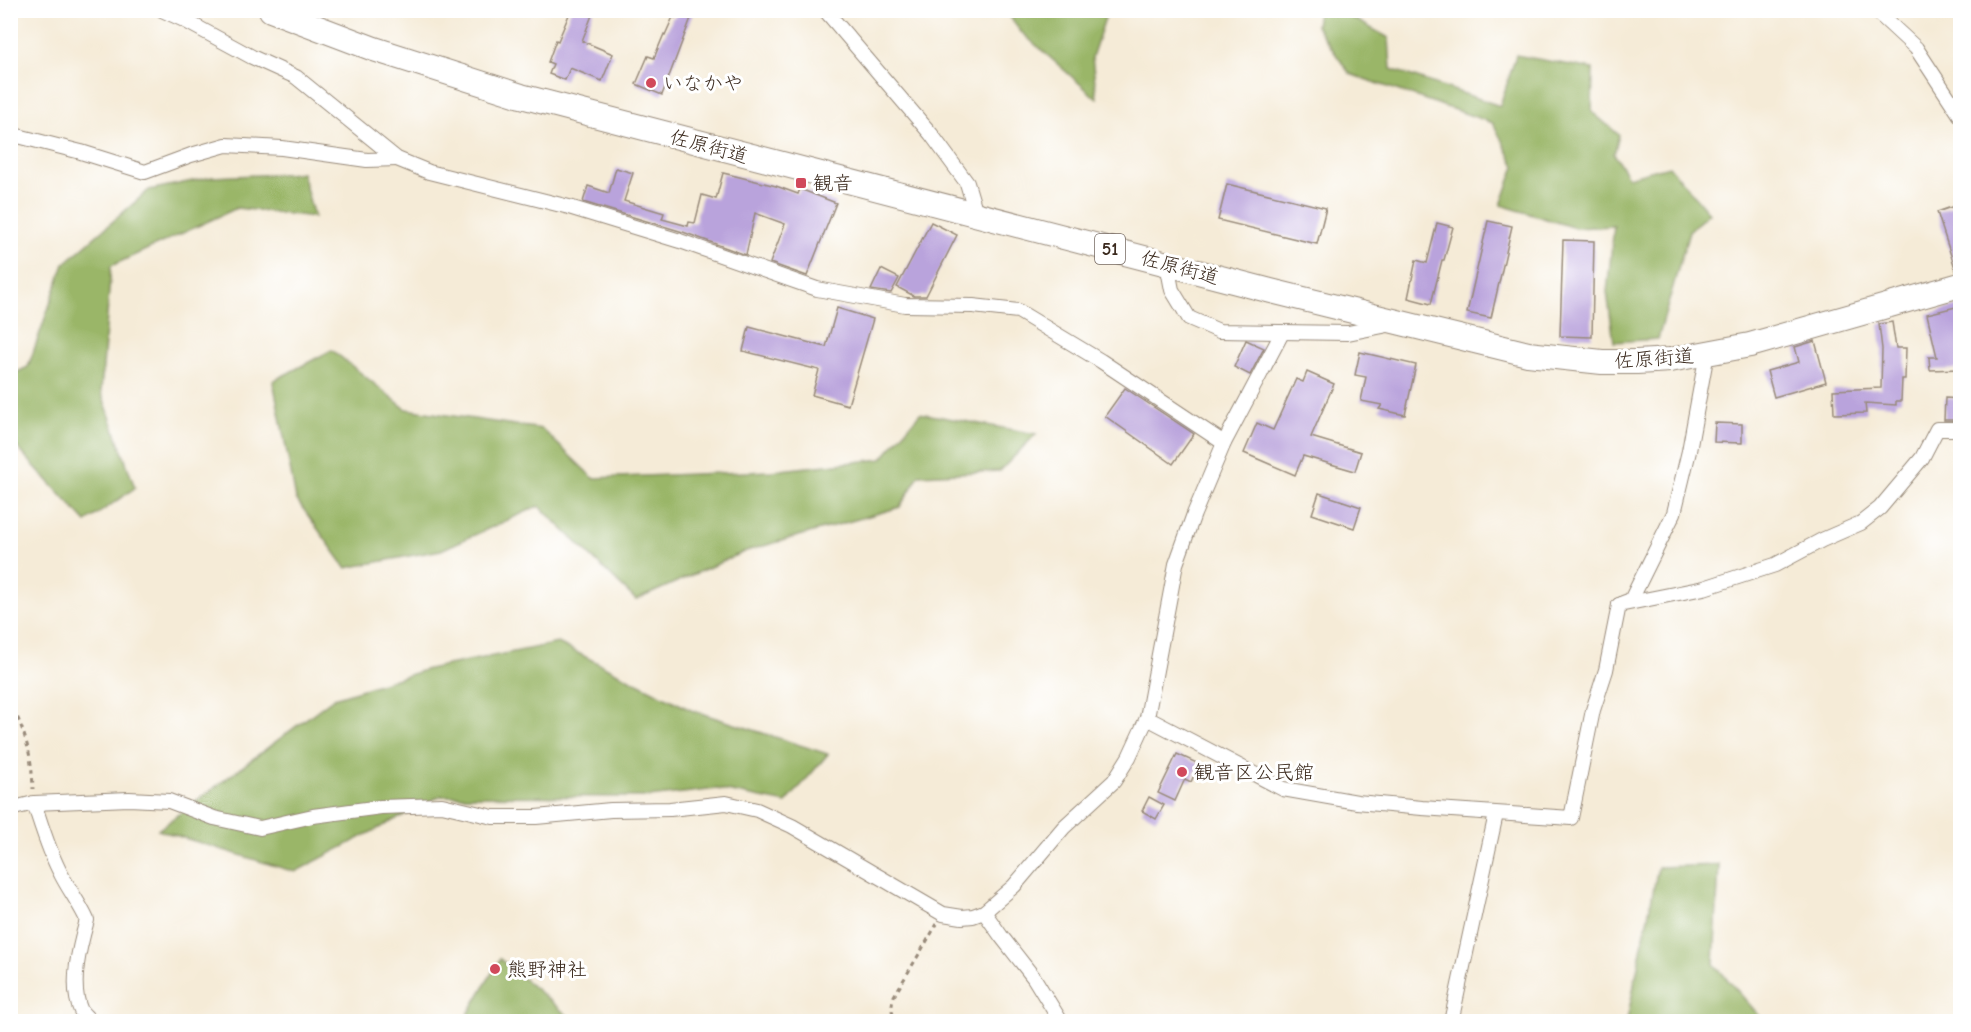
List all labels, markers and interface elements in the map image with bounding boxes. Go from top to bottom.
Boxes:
place label: いなかや [663,72,743,95]
marker: いなかや [644,76,658,90]
street label: 佐原街道 [667,125,750,168]
place label: 観音 [813,172,853,195]
marker: 観音 [794,176,808,190]
road number: 51 [1095,234,1125,264]
street label: 佐原街道 [1138,246,1221,289]
street label: 佐原街道 [1613,344,1695,373]
place label: 観音区公民館 [1194,761,1314,784]
marker: 観音区公民館 [1175,765,1189,779]
place label: 熊野神社 [507,958,587,981]
marker: 熊野神社 [488,962,502,976]

